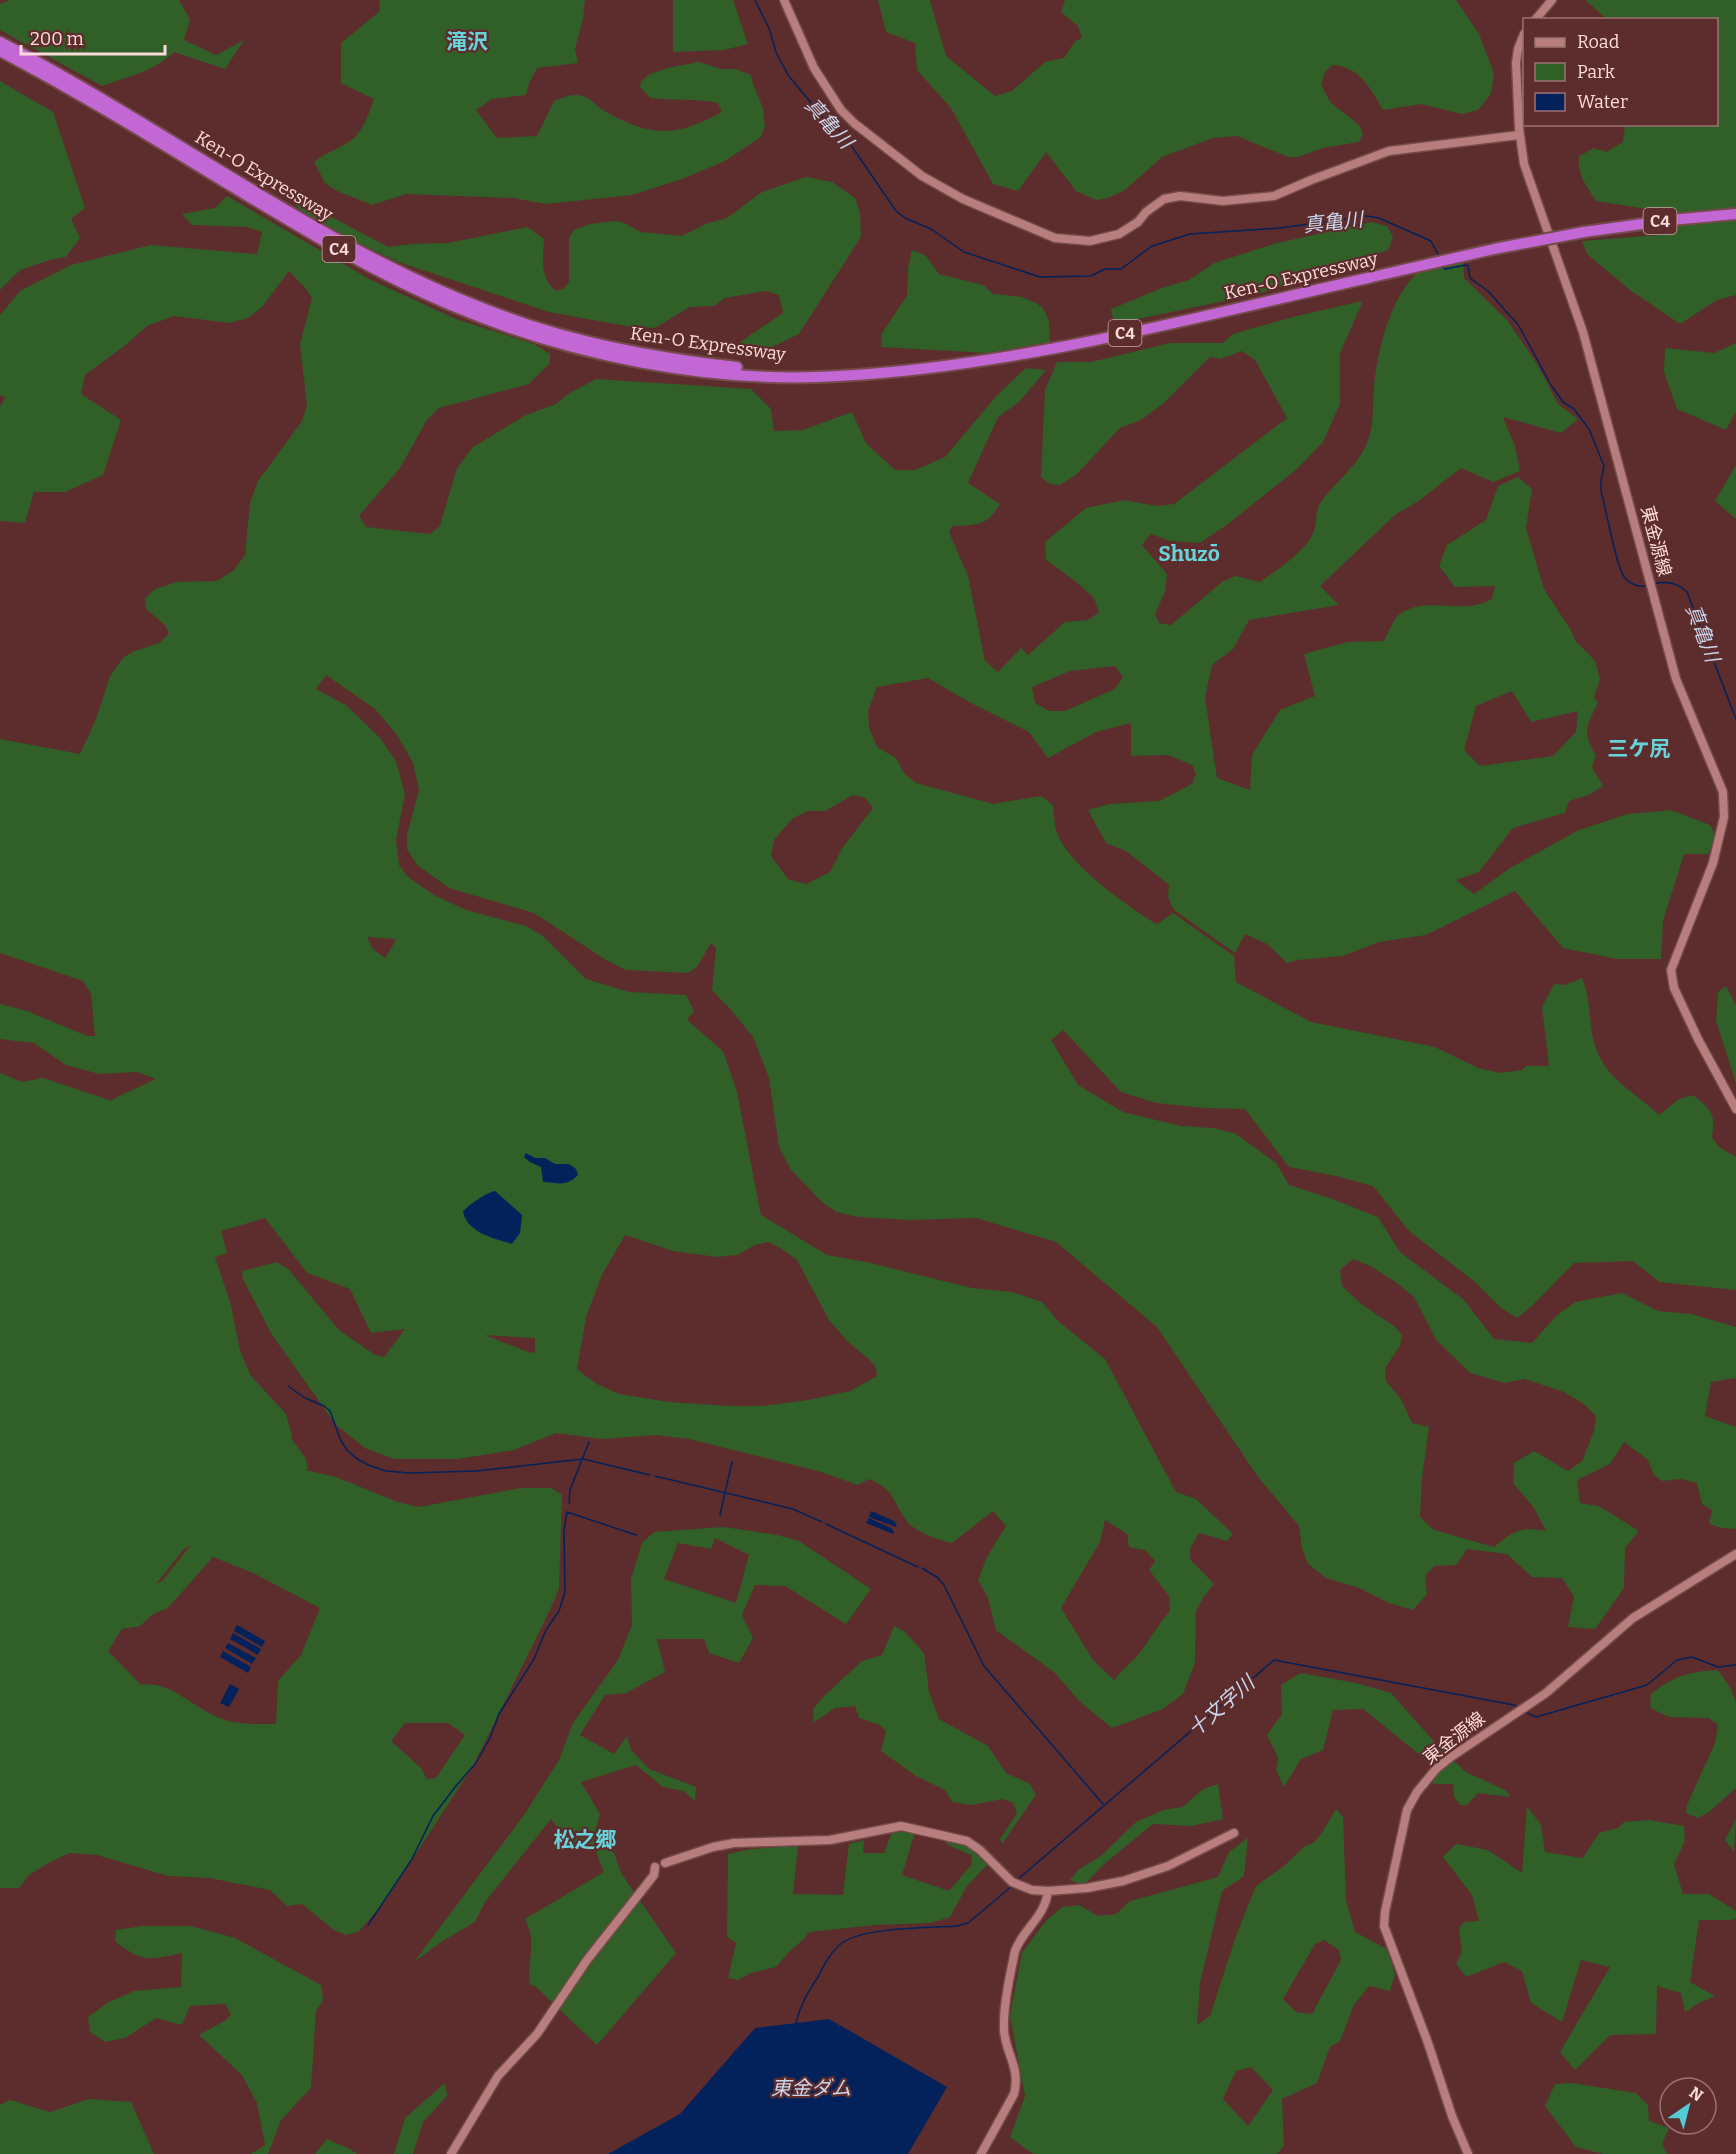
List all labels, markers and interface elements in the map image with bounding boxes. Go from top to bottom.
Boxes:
scale bar [21,18,165,56]
legend [1523,18,1718,126]
text: 200 m [30,28,84,50]
district label: 滝沢 [446,29,488,55]
text: Road [1577,31,1620,53]
text: Park [1577,61,1616,83]
text: Water [1577,91,1628,113]
water label: 真亀川 [800,93,859,155]
street label: Ken-O Expressway [191,126,337,226]
water label: 真亀川 [1302,207,1366,237]
road number: C4 [1644,208,1676,234]
road number: C4 [322,236,356,262]
street label: Ken-O Expressway [1222,248,1380,304]
road number: C4 [1108,320,1142,346]
street label: Ken-O Expressway [629,322,788,366]
street label: 東金源線 [1636,503,1676,579]
district label: Shuzō [1158,541,1220,567]
water label: 真亀川 [1681,601,1726,667]
district label: 三ケ尻 [1608,736,1671,762]
water label: 十文字川 [1183,1669,1261,1741]
street label: 東金源線 [1419,1707,1489,1769]
district label: 松之郷 [554,1827,617,1853]
water label: 東金ダム [771,2076,851,2100]
north arrow [1658,2076,1718,2136]
text: N [1686,2083,1707,2105]

